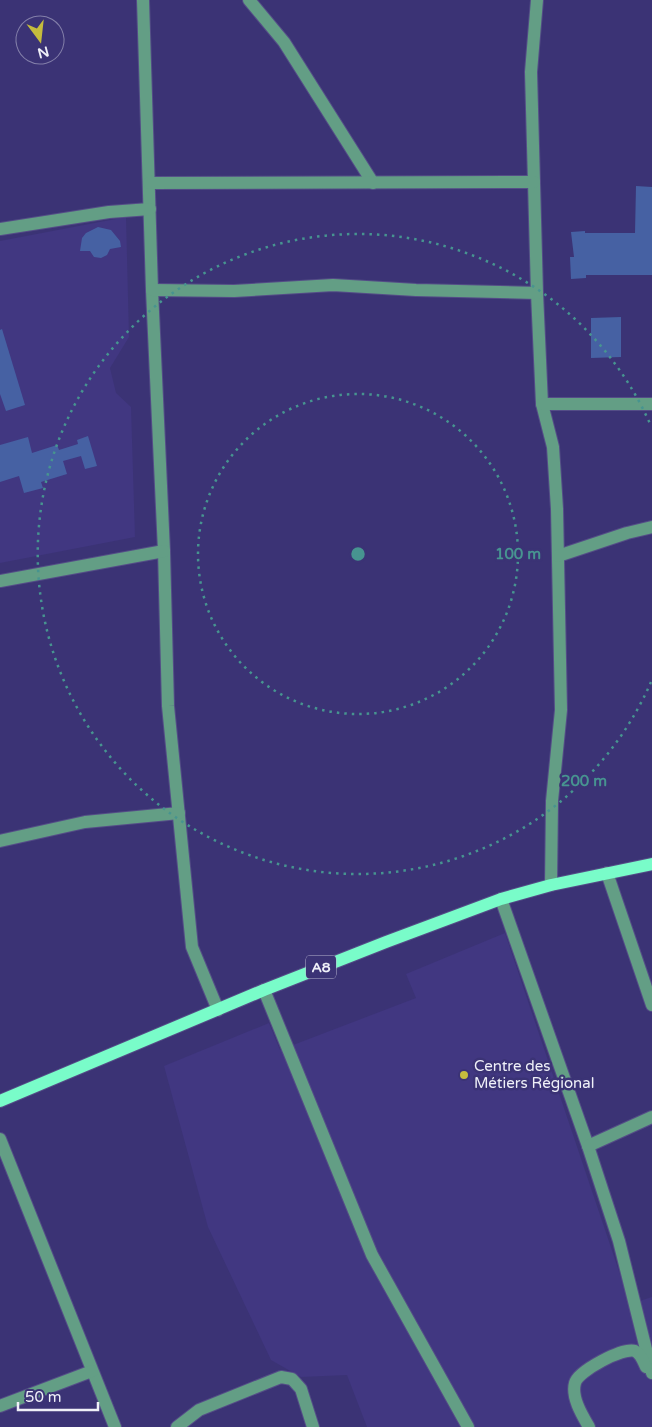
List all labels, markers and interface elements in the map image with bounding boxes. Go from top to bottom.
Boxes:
north arrow [15,15,65,65]
text: N [36,42,51,62]
centre of rings [349,545,367,563]
text: 100 m [495,545,541,563]
text: 200 m [561,772,607,790]
road number: A8 [306,956,336,979]
place label: Centre des Métiers Régional [474,1057,594,1092]
marker: Centre des Métiers Régional [458,1069,470,1081]
scale bar [18,1380,98,1412]
text: 50 m [25,1388,62,1406]

